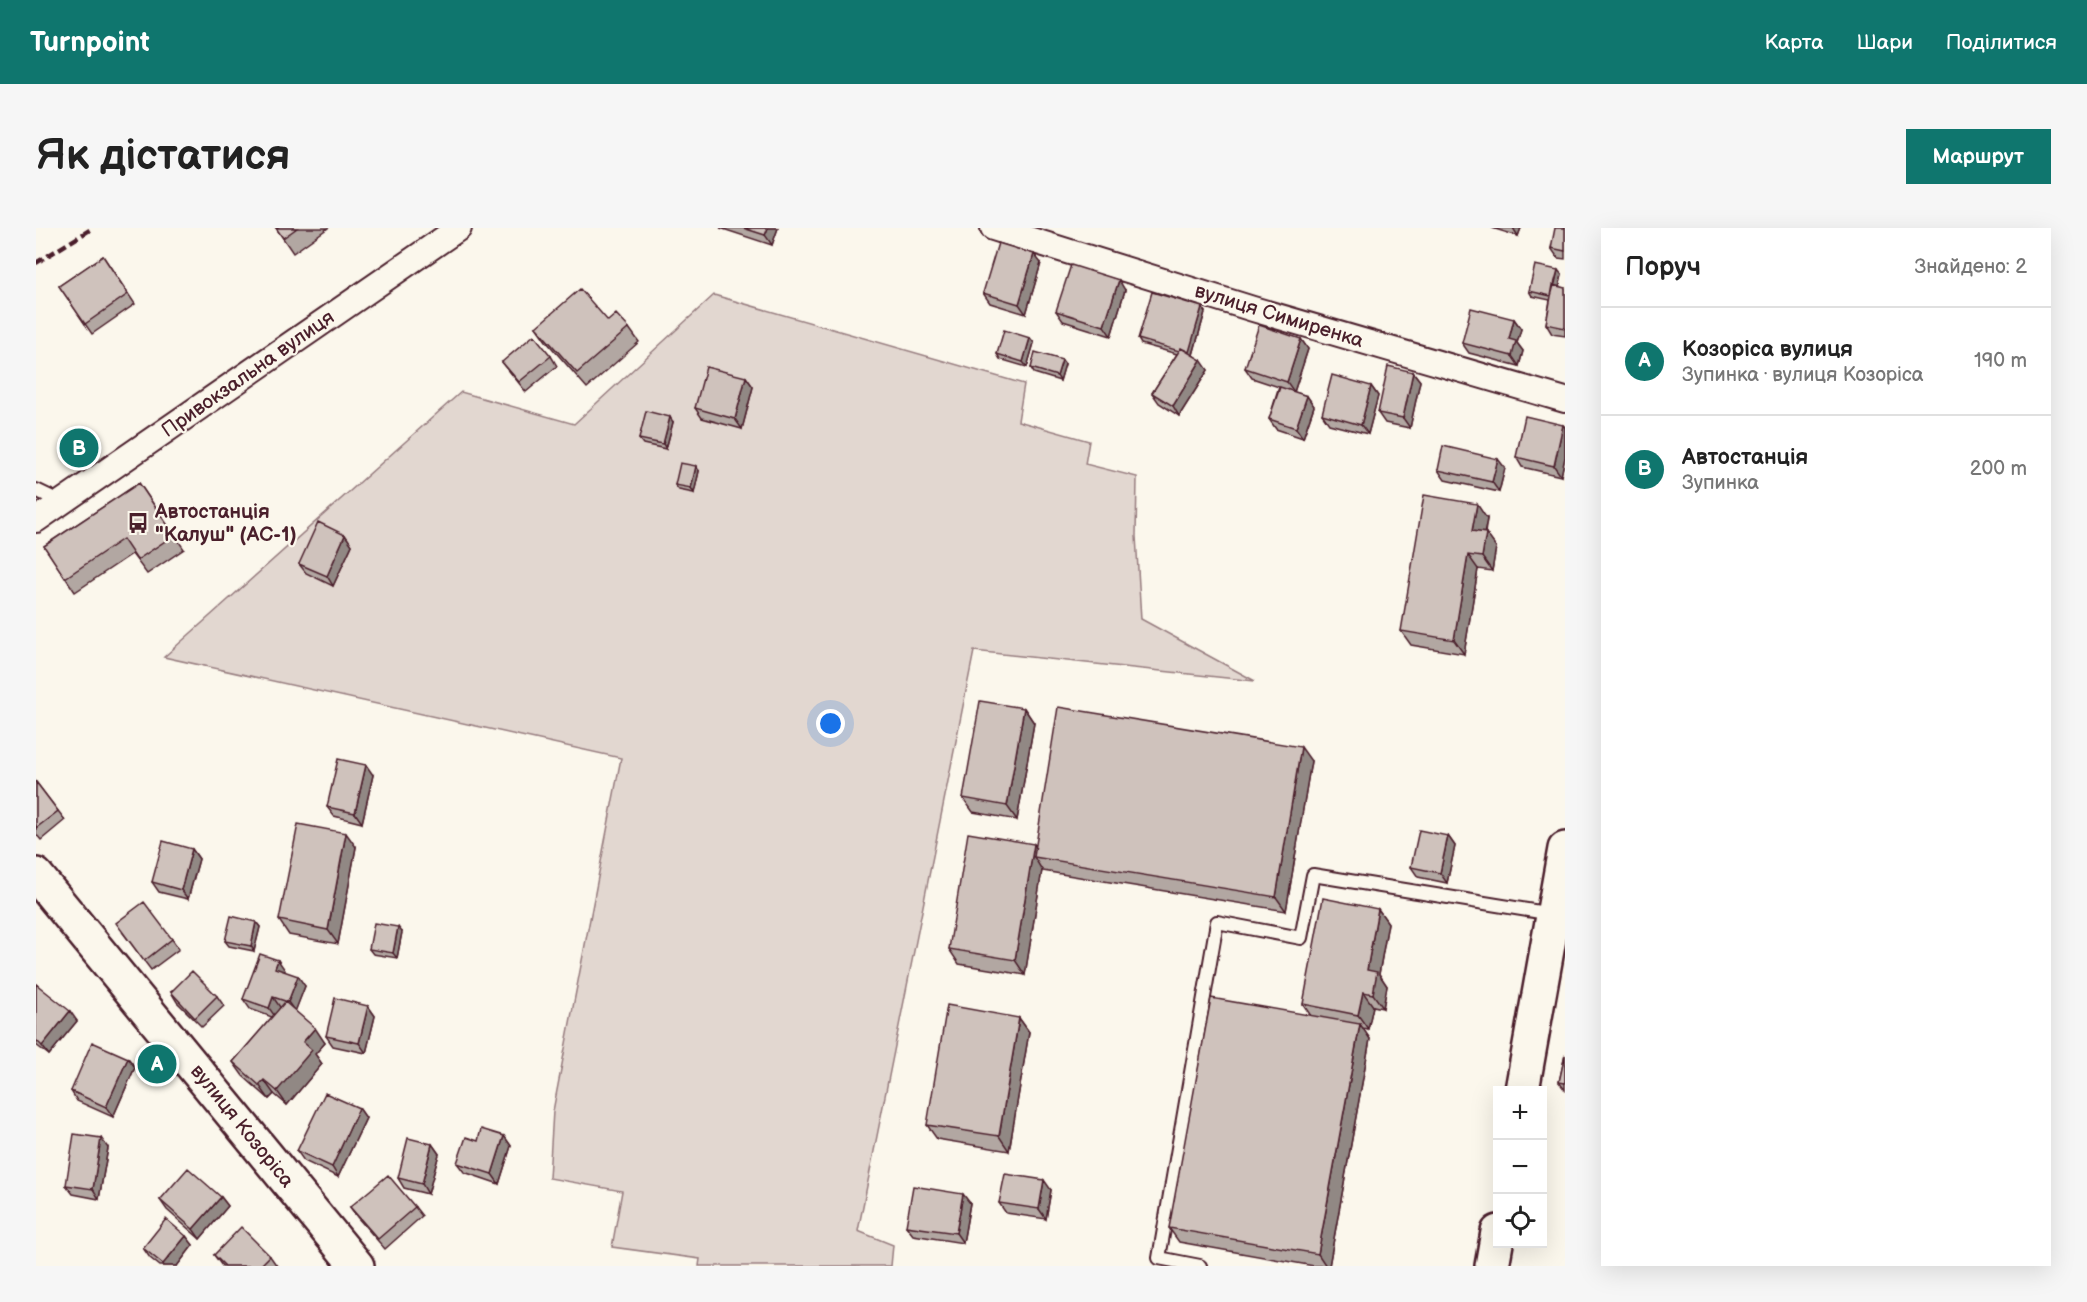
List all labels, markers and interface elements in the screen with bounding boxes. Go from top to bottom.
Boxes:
text: Turnpoint [30,26,150,59]
text: Карта [1764,30,1824,55]
text: Шари [1857,30,1913,55]
text: Поділитися [1946,30,2057,55]
button: Маршрут [1906,129,2051,184]
text: Як дістатися [36,131,290,182]
text: Поруч [1625,252,1701,283]
text: Знайдено: 2 [1914,255,2027,279]
street label: вулиця Симиренка [1192,279,1367,353]
street label: Привокзальна вулиця [157,305,339,443]
text: Козоріса вулиця [1682,336,1853,363]
text: A [1638,349,1651,373]
text: 190 m [1974,349,2027,373]
text: Зупинка · вулиця Козоріса [1682,363,1924,387]
pin: B [60,426,99,470]
text: Автостанція [1682,444,1808,471]
text: B [1637,457,1652,481]
text: 200 m [1970,457,2027,481]
text: Зупинка [1682,471,1759,495]
place label: Автостанція "Калуш" (АС-1) [154,500,297,547]
bus stop icon: Автостанція "Калуш" (АС-1) [126,511,150,535]
your location [816,709,845,738]
pin: A [138,1042,176,1086]
street label: вулиця Козоріса [185,1060,299,1193]
map controls [1493,1086,1547,1248]
button: + [1493,1086,1547,1140]
button: − [1493,1140,1547,1194]
button: locate [1493,1194,1547,1248]

